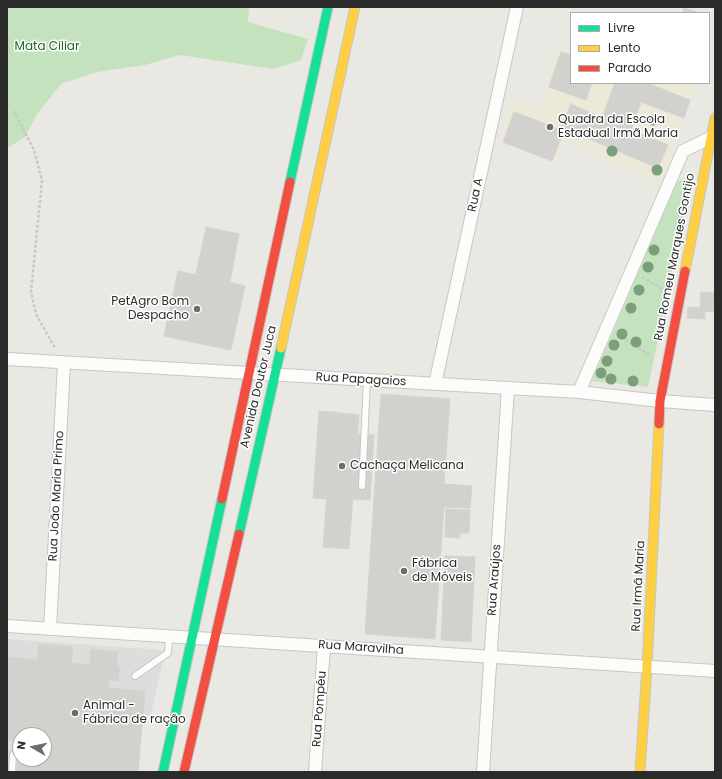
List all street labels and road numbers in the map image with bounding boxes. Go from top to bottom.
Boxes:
street label: Rua Romeu Marques Gontijo [652,172,698,342]
street label: Rua A [465,177,487,213]
street label: Avenida Doutor Juca [238,324,280,450]
street label: Rua Papagaios [315,370,407,390]
street label: Rua João Maria Primo [46,430,68,562]
street label: Rua Irmã Maria [629,540,649,632]
street label: Rua Araújos [485,544,505,616]
street label: Rua Maravilha [318,638,404,658]
street label: Rua Pompéu [310,670,330,748]

